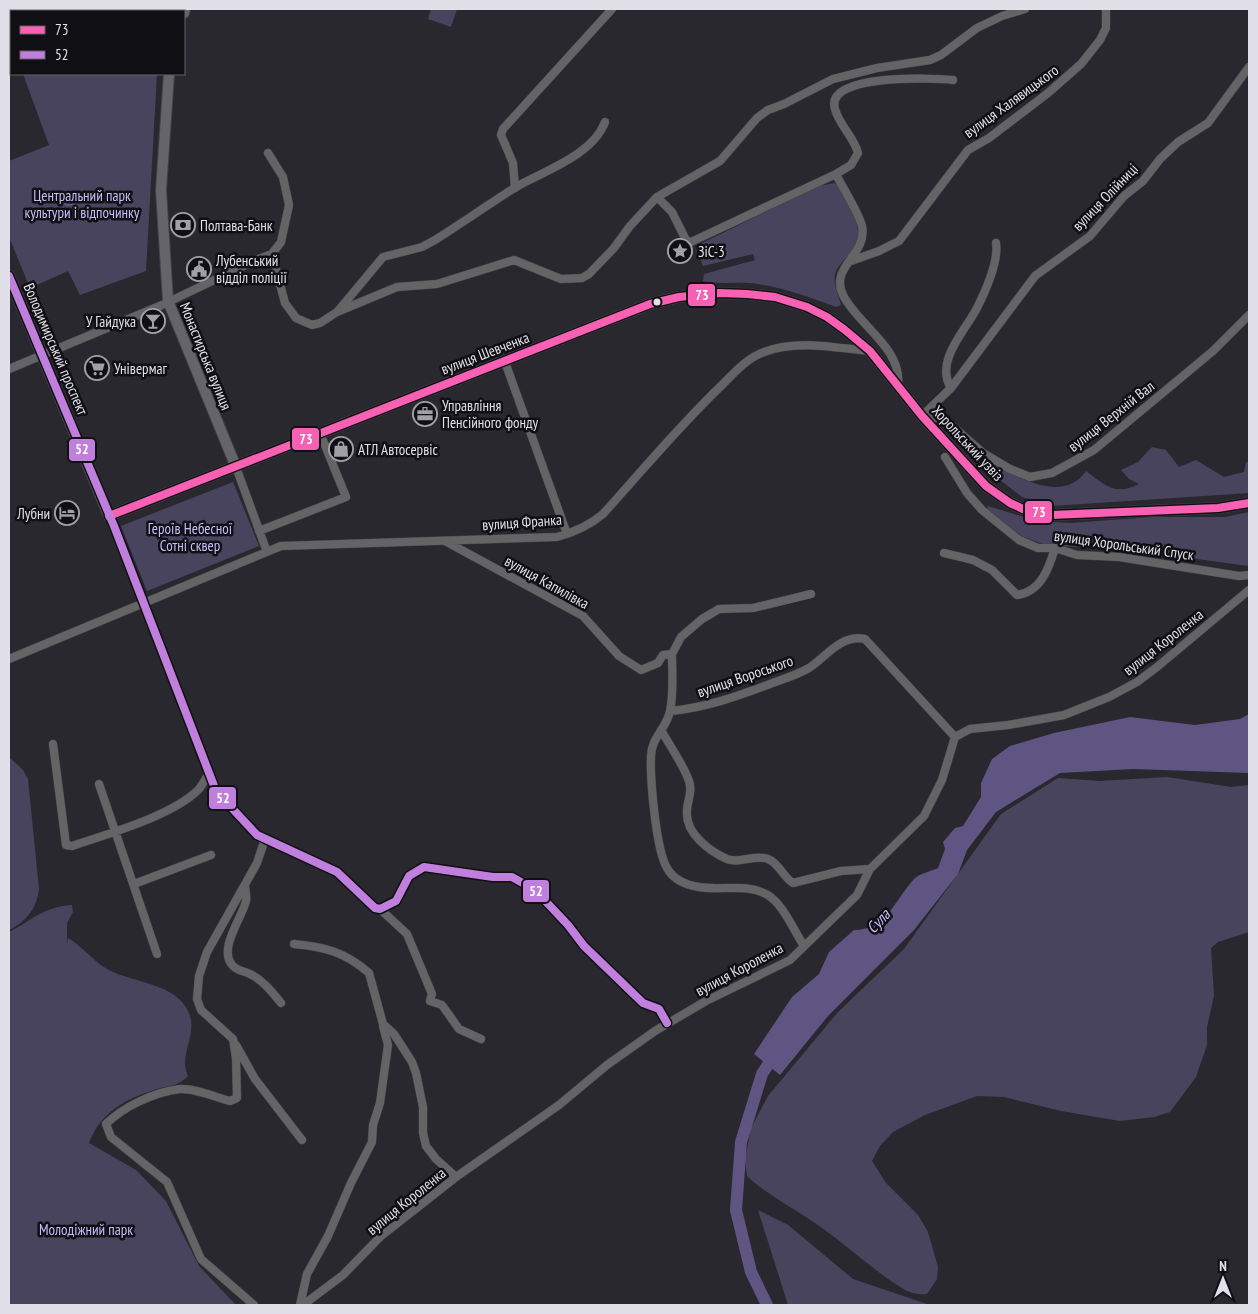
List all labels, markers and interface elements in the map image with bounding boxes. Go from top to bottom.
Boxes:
legend [10,10,185,75]
text: 73 [55,20,69,39]
text: 52 [55,45,69,64]
street label: вулиця Халявицького [960,60,1062,142]
street label: вулиця Олійниці [1068,159,1142,235]
park label: Центральний парк культури і відпочинку [24,186,140,222]
bank icon: Полтава-Банк [170,212,196,238]
place label: Полтава-Банк [200,216,273,235]
place icon: ЗіС-3 [667,238,693,264]
place label: ЗіС-3 [698,242,725,261]
place label: Лубенський відділ поліції [215,251,287,287]
public building icon: Лубенський відділ поліції [186,256,212,282]
street label: Володимирський проспект [20,280,92,418]
line badge: 73 [687,283,716,307]
text: 73 [695,286,709,304]
unlabelled marker [652,297,662,307]
street label: Монастирська вулиця [176,299,236,413]
bar icon: У Гайдука [140,308,166,334]
place label: У Гайдука [86,312,136,331]
street label: вулиця Шевченка [438,327,532,379]
supermarket icon: Універмаг [84,355,110,381]
place label: Універмаг [114,359,167,378]
street label: вулиця Верхній Вал [1064,376,1158,456]
place label: Управління Пенсійного фонду [442,396,539,432]
office icon: Управління Пенсійного фонду [412,401,438,427]
street label: Хорольський узвіз [928,401,1008,485]
line badge: 73 [291,427,320,451]
text: 73 [299,430,313,448]
shop icon: АТЛ Автосервіс [328,436,354,462]
line badge: 52 [68,438,96,462]
text: 52 [75,440,89,458]
place label: АТЛ Автосервіс [358,440,438,459]
hotel icon: Лубни [54,500,80,526]
line badge: 73 [1024,500,1053,524]
text: 73 [1032,503,1046,521]
place label: Лубни [16,504,50,523]
street label: вулиця Франка [481,510,563,534]
park label: Героїв Небесної Сотні сквер [148,519,233,555]
street label: вулиця Хорольський Спуск [1053,526,1195,564]
street label: вулиця Капилівка [502,551,592,613]
street label: вулиця Короленка [1119,605,1207,679]
street label: вулиця Вороського [695,651,795,701]
line badge: 52 [208,786,237,810]
text: 52 [216,789,230,807]
line badge: 52 [522,879,550,903]
text: 52 [529,882,543,900]
water label: Сула [862,904,895,937]
street label: вулиця Короленка [692,938,786,1000]
street label: вулиця Короленка [362,1163,450,1239]
park label: Молодіжний парк [39,1220,133,1239]
north arrow [1198,1254,1248,1304]
text: N [1219,1257,1227,1275]

